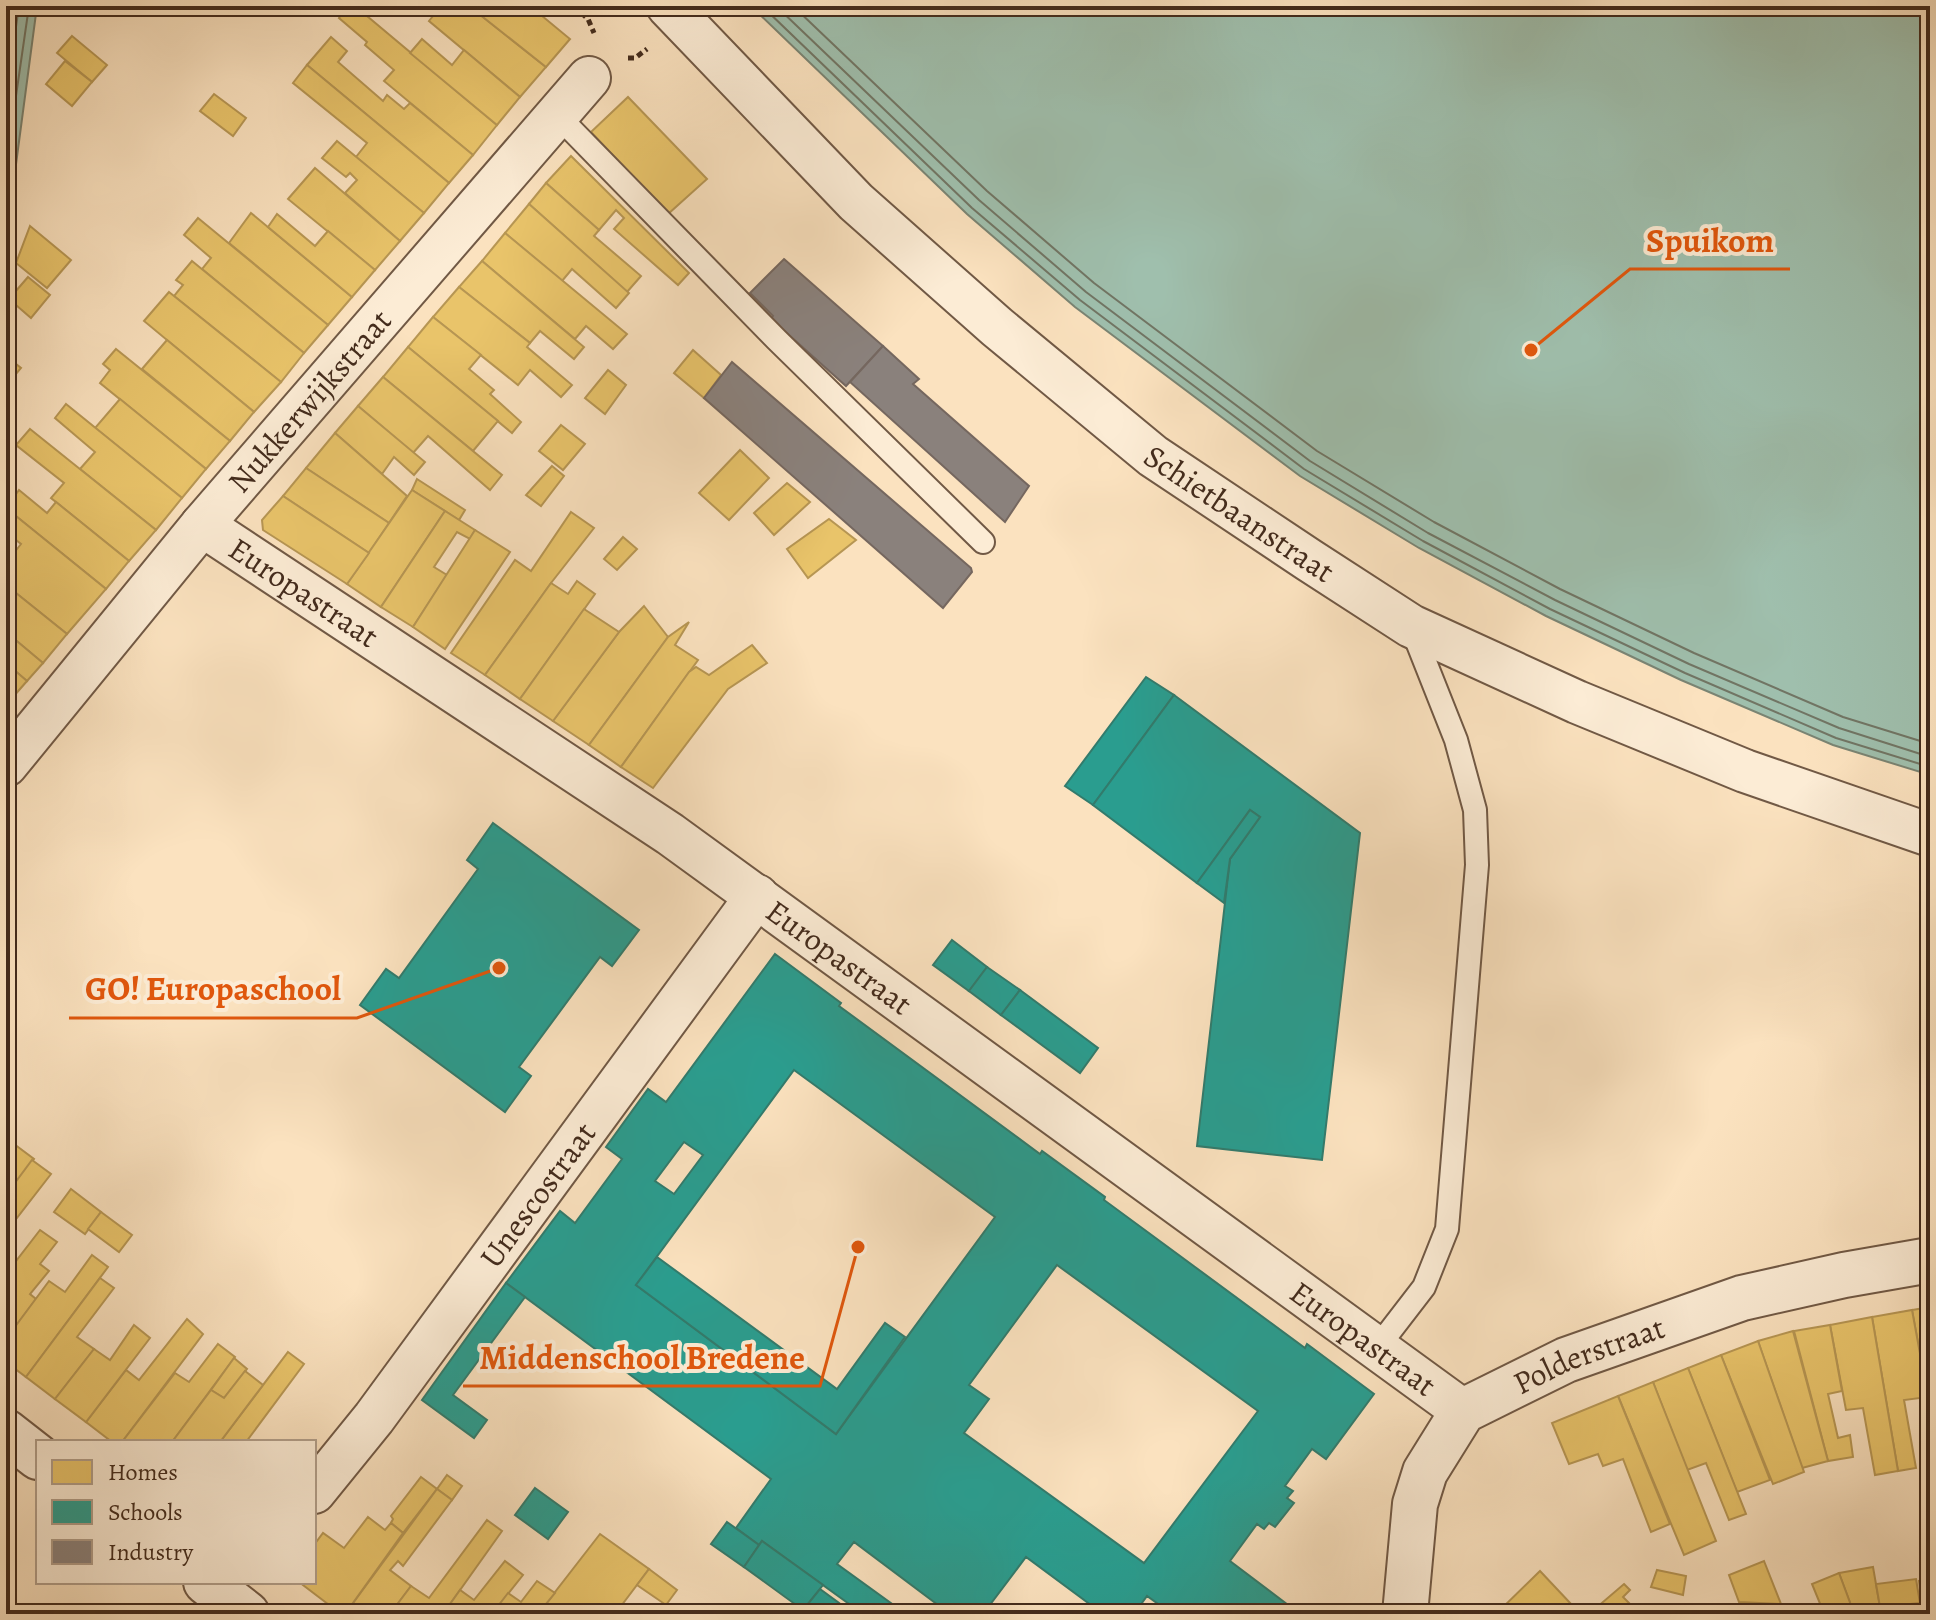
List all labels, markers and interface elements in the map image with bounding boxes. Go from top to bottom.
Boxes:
callout: Spuikom [1630,211,1790,269]
text: Spuikom [1646,217,1774,264]
street label: Nukkerwijkstraat [218,300,401,502]
street label: Schietbaanstraat [1135,434,1343,593]
street label: Europastraat [220,527,387,658]
street label: Europastraat [757,889,921,1025]
callout: GO! Europaschool [69,960,357,1018]
text: GO! Europaschool [85,965,341,1012]
street label: Unescostraat [469,1113,606,1277]
street label: Europastraat [1281,1270,1445,1406]
street label: Polderstraat [1506,1305,1670,1405]
callout: Middenschool Bredene [463,1328,820,1386]
text: Middenschool Bredene [479,1334,805,1381]
legend [36,1440,316,1584]
text: Homes [108,1456,178,1488]
text: Schools [108,1496,183,1528]
text: Industry [108,1536,194,1568]

